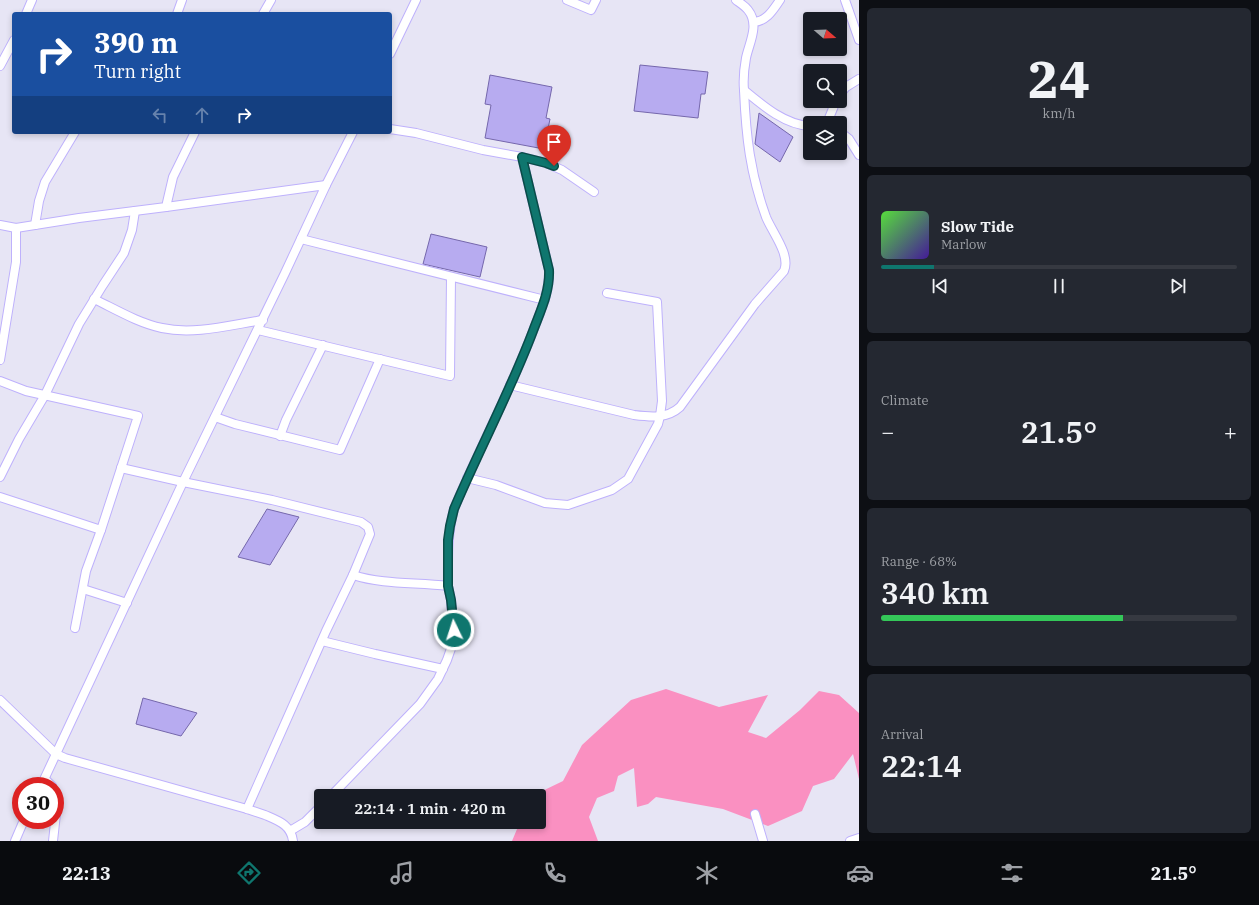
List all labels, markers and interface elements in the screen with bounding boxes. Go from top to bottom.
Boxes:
north arrow [803,12,847,56]
map controls [803,12,847,160]
text: 390 m [94,24,178,61]
icon: right [28,28,80,80]
text: 24 [1028,45,1090,112]
text: Turn right [94,60,181,83]
button: search [803,64,847,108]
icon: left [149,104,171,126]
icon: ahead [191,104,213,126]
icon: right [233,104,255,126]
text: km/h [1043,105,1075,122]
button: layers [803,116,847,160]
pin [537,125,571,166]
icon: arrive [543,131,565,153]
text: Slow Tide [941,217,1014,236]
text: Marlow [941,236,986,253]
icon: previous [929,275,951,297]
icon: pause [1048,275,1070,297]
icon: next [1167,275,1189,297]
text: Climate [881,392,928,409]
text: 21.5° [1021,412,1097,451]
text: − [881,417,894,446]
text: + [1224,417,1237,446]
text: Range · 68% [881,553,957,570]
text: 340 km [881,573,989,612]
position arrow [433,609,475,651]
text: Arrival [881,726,923,743]
text: 22:14 [881,746,962,785]
speed limit sign: 30 [12,777,64,829]
text: 22:14 · 1 min · 420 m [354,799,506,818]
icon: directions [235,859,263,887]
icon: music [388,859,416,887]
icon: phone [541,859,569,887]
icon: climate [693,859,721,887]
icon: car [846,859,874,887]
icon: filters [998,859,1026,887]
text: 22:13 [62,862,111,885]
text: 21.5° [1151,862,1197,885]

